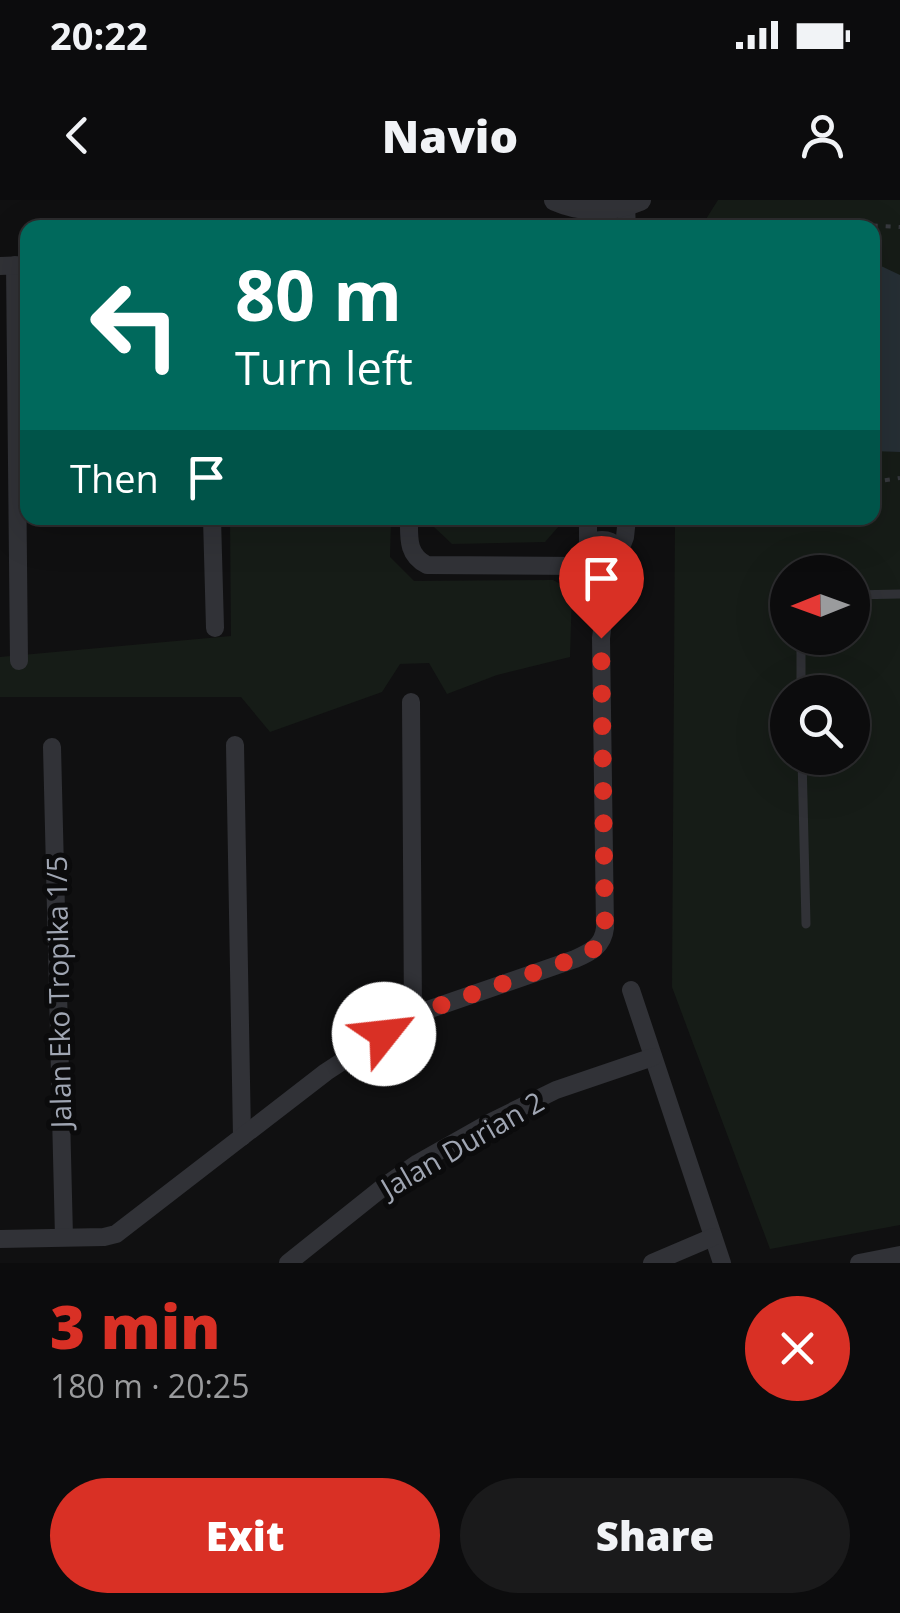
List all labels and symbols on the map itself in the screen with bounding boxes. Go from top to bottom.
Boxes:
pin [559,536,644,639]
north arrow [770,555,870,655]
street label: Jalan Eko Tropika 1/5 [37,856,79,1131]
position arrow [332,982,436,1086]
street label: Jalan Durian 2 [371,1082,550,1207]

